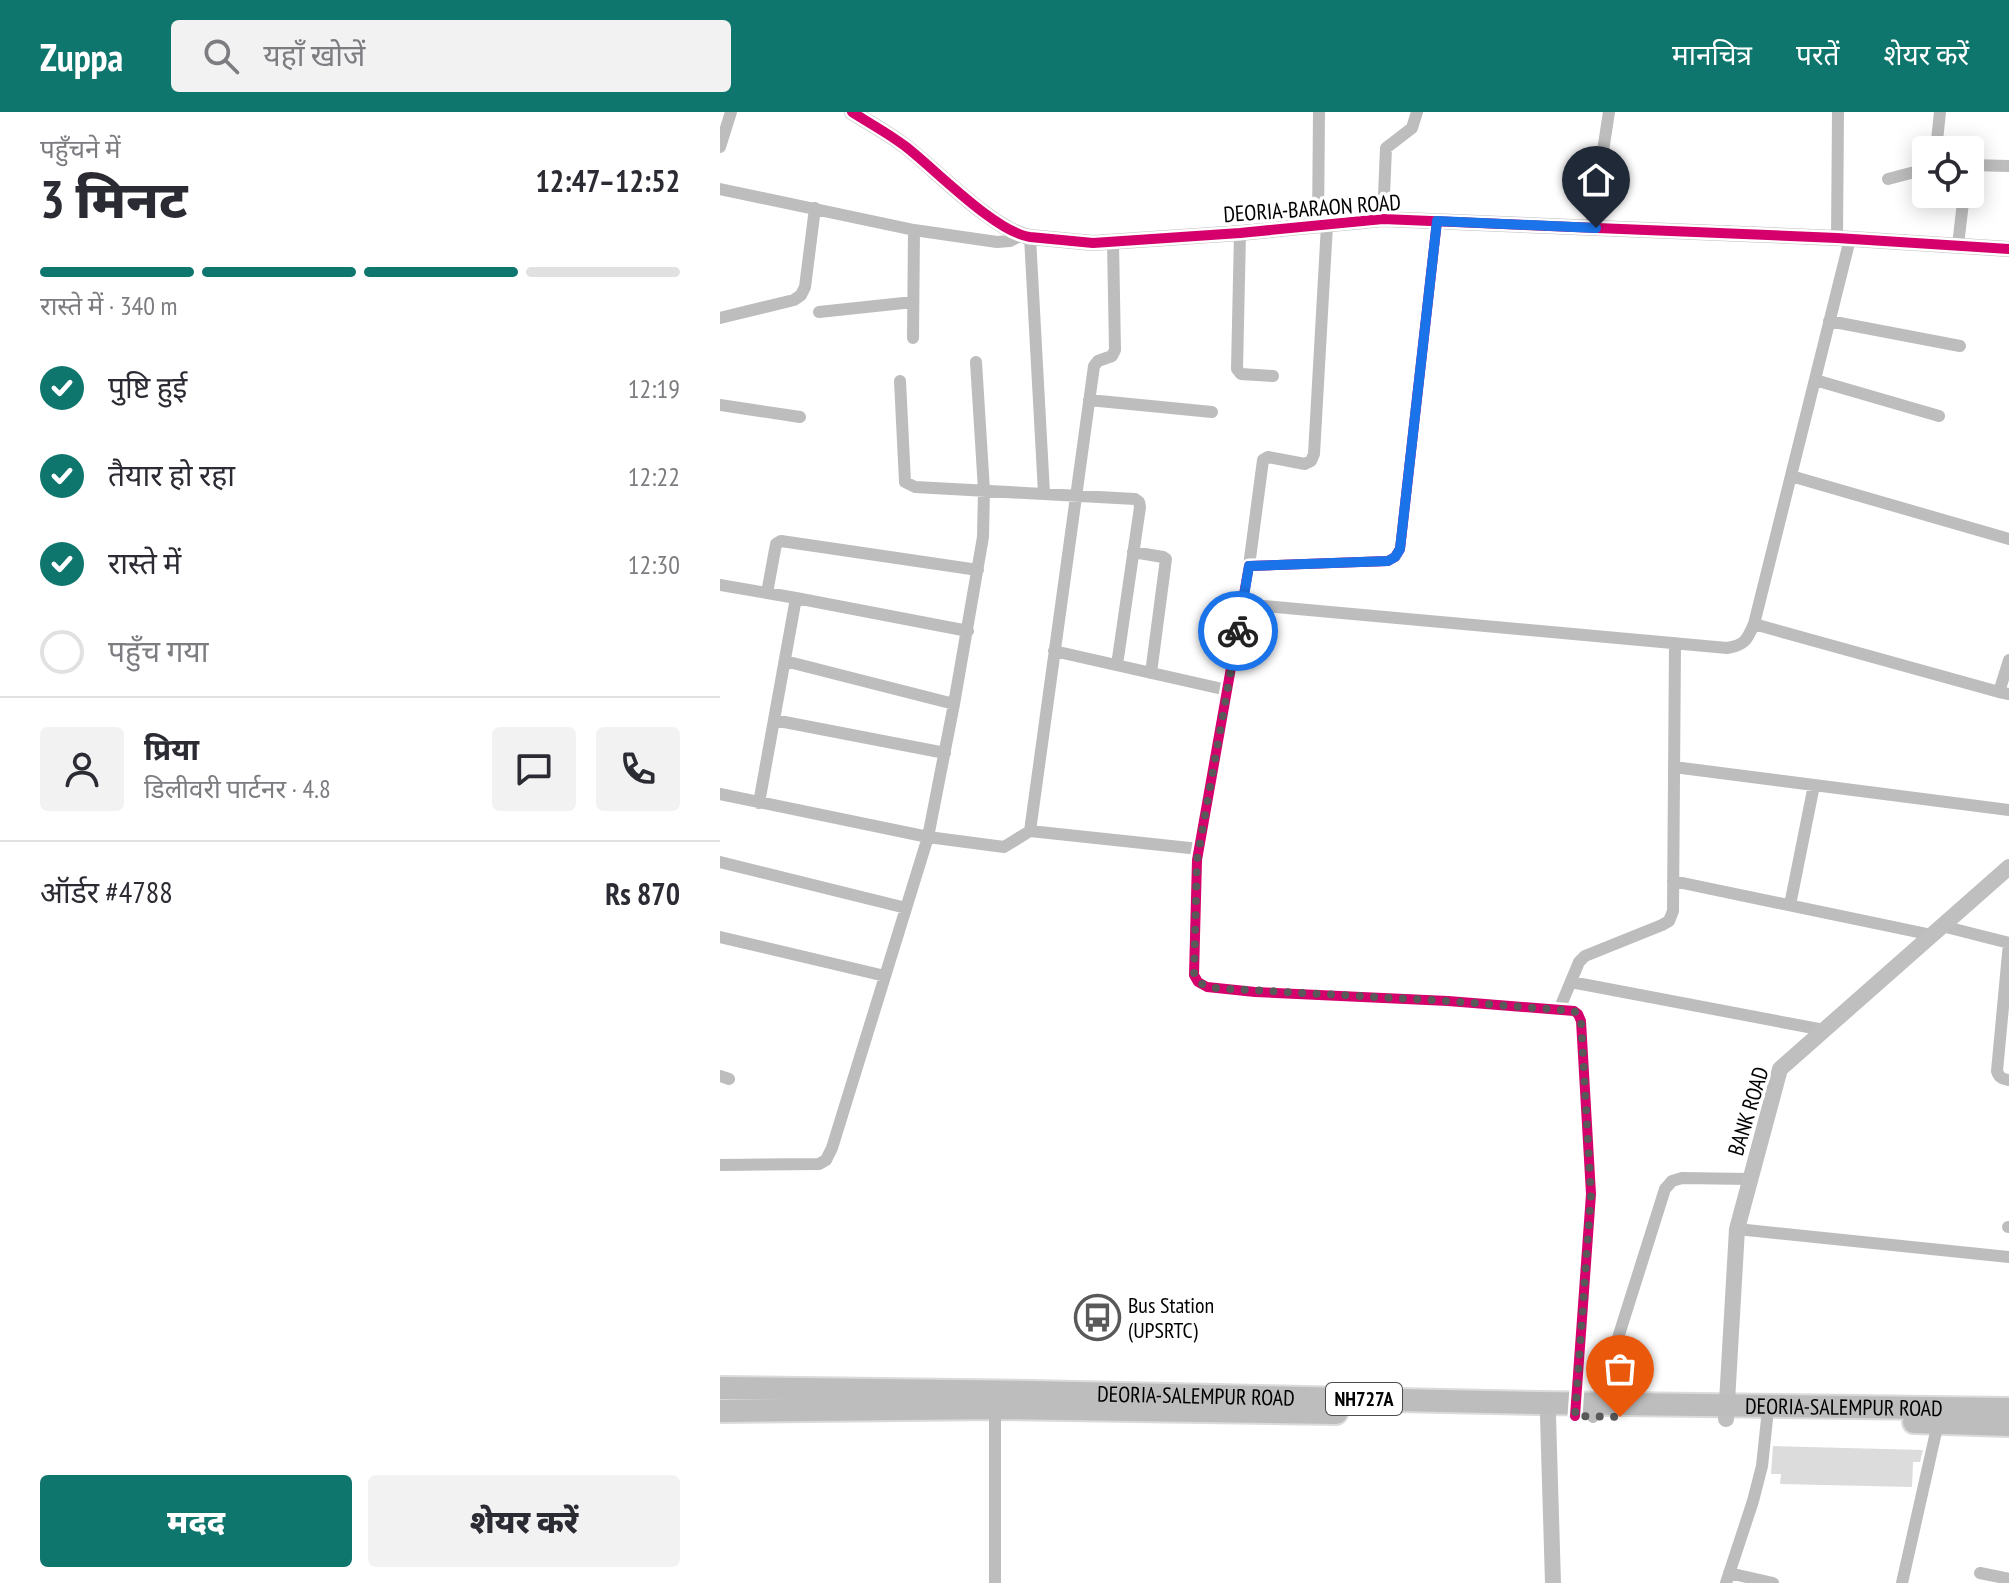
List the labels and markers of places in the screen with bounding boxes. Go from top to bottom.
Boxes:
pin [1562,146,1630,228]
place label: Bus Station (UPSRTC) [1128,1291,1214,1344]
bus stop icon: Bus Station (UPSRTC) [1073,1294,1121,1342]
pin [1586,1335,1654,1417]

